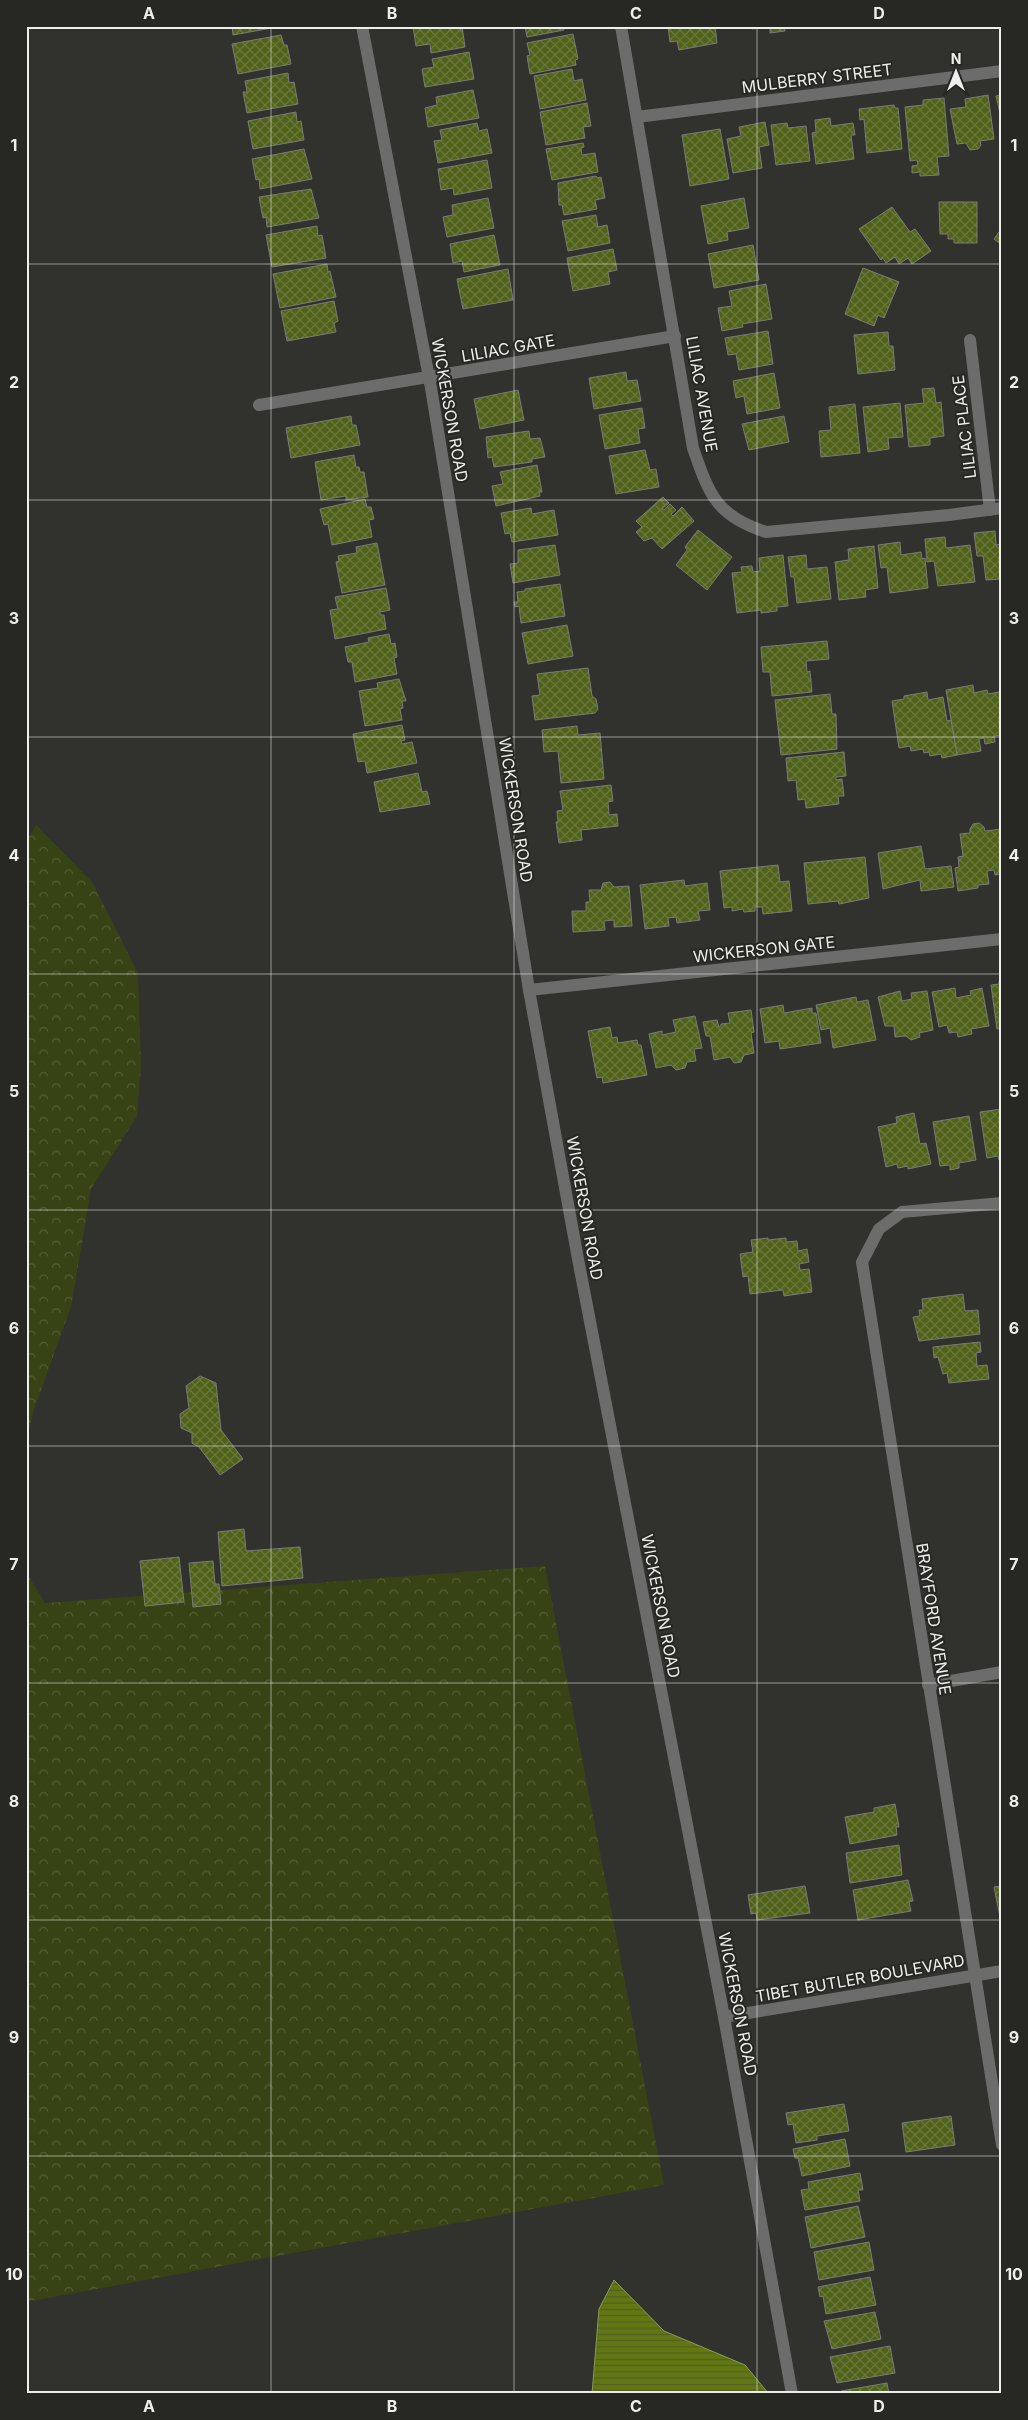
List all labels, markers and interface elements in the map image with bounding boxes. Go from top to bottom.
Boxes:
text: A [143,3,155,23]
text: B [387,3,397,23]
text: C [630,3,642,23]
text: D [873,3,885,23]
north arrow [930,48,980,98]
text: N [951,50,961,67]
street label: MULBERRY STREET [741,59,893,97]
text: 1 [11,135,17,155]
text: 1 [1011,135,1017,155]
street label: LILIAC GATE [460,330,556,366]
street label: LILIAC AVENUE [682,334,722,454]
street label: WICKERSON ROAD [427,336,473,484]
text: 2 [9,372,19,392]
text: 2 [1009,372,1019,392]
street label: LILIAC PLACE [948,374,980,480]
text: 3 [9,608,19,628]
text: 3 [1009,608,1019,628]
street label: WICKERSON ROAD [495,736,537,884]
text: 4 [9,845,20,865]
text: 4 [1009,845,1020,865]
street label: WICKERSON GATE [692,932,836,966]
text: 5 [9,1081,19,1101]
text: 5 [1009,1081,1019,1101]
street label: WICKERSON ROAD [562,1134,608,1282]
text: 6 [9,1318,19,1338]
text: 6 [1009,1318,1019,1338]
street label: WICKERSON ROAD [637,1532,685,1680]
street label: BRAYFORD AVENUE [912,1542,956,1696]
text: 7 [9,1554,19,1574]
text: 7 [1009,1554,1019,1574]
text: 8 [9,1791,19,1811]
text: 8 [1009,1791,1019,1811]
street label: WICKERSON ROAD [714,1930,762,2078]
street label: TIBET BUTLER BOULEVARD [754,1950,966,2006]
text: 9 [9,2027,19,2047]
text: 9 [1009,2027,1019,2047]
text: 10 [5,2264,23,2284]
text: 10 [1005,2264,1023,2284]
text: A [143,2396,155,2416]
text: B [387,2396,397,2416]
text: C [630,2396,642,2416]
text: D [873,2396,885,2416]

